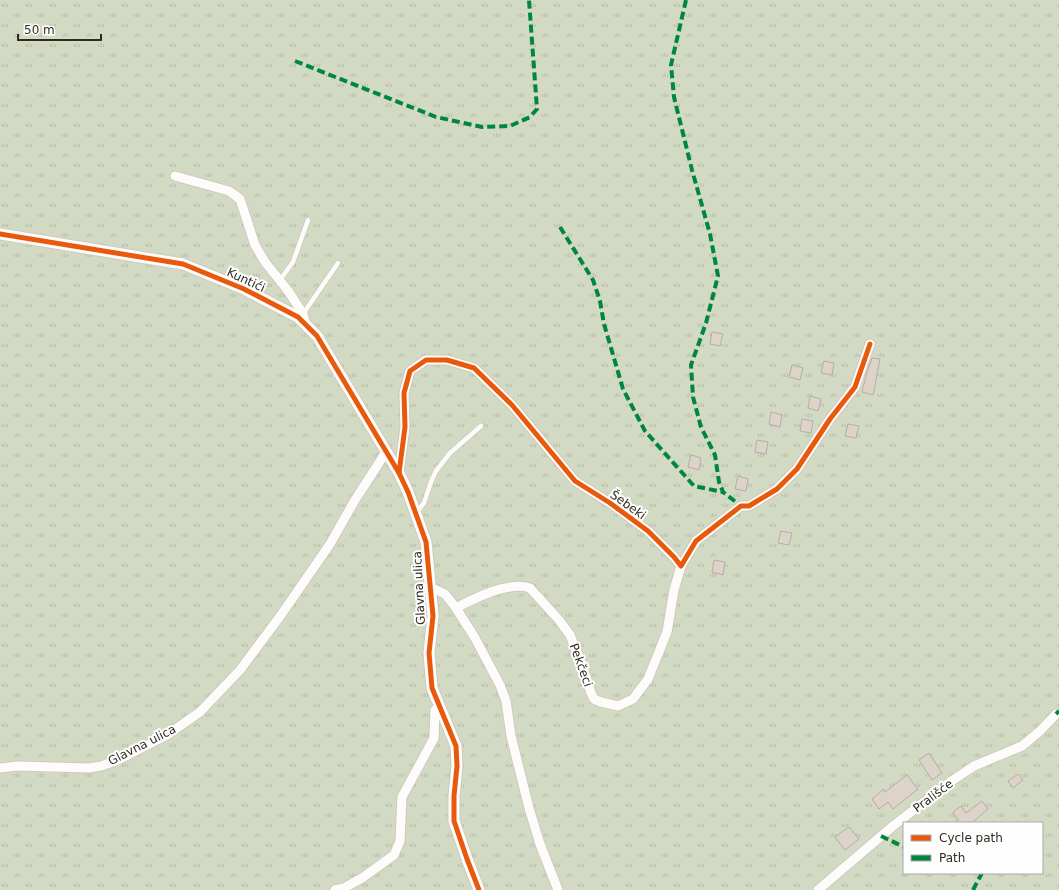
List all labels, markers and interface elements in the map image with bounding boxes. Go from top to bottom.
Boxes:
scale bar [18,16,101,42]
text: 50 m [24,23,55,37]
street label: Kuntići [225,265,267,295]
street label: Šebeki [608,487,649,523]
street label: Glavna ulica [410,551,428,625]
street label: Pekčeci [567,641,595,689]
street label: Glavna ulica [106,722,178,768]
street label: Prališće [910,777,956,815]
legend [903,822,1043,874]
text: Cycle path [939,831,1003,845]
text: Path [939,851,965,865]

